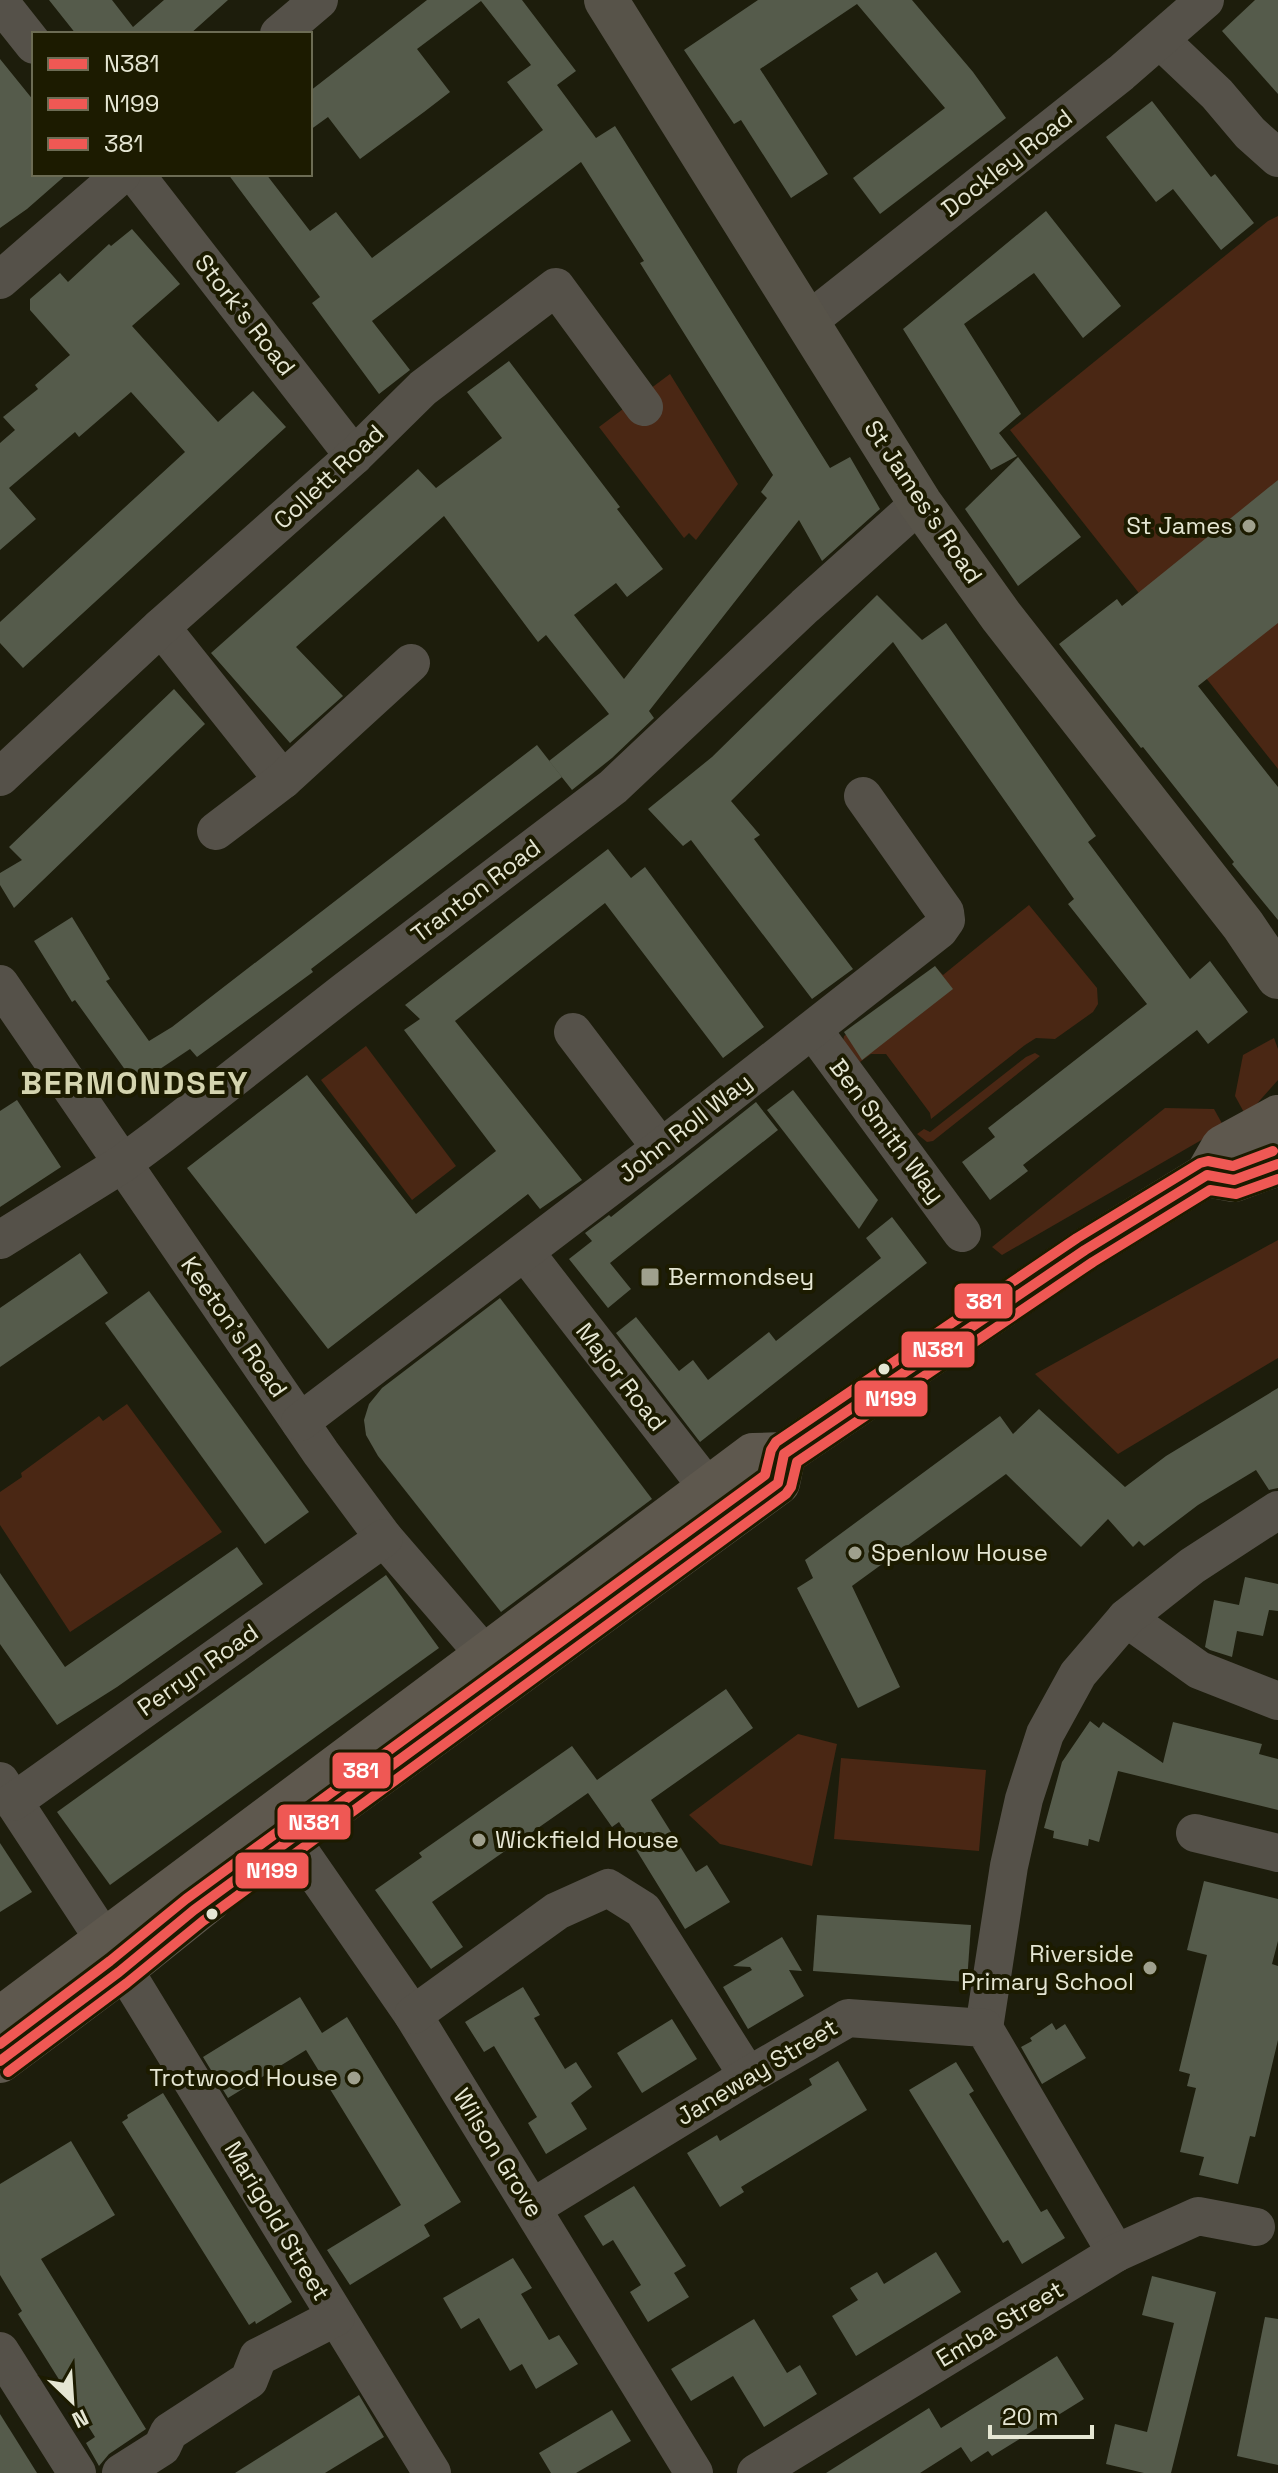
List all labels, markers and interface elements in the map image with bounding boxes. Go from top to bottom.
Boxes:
legend [32,32,312,176]
text: N381 [104,48,159,79]
text: N199 [104,88,159,119]
street label: Dockley Road [935,102,1078,223]
text: 381 [104,128,143,159]
street label: Stork's Road [188,248,302,382]
street label: St James's Road [857,414,989,589]
street label: Collett Road [267,418,390,536]
place label: St James [1126,510,1233,541]
marker: St James [1240,517,1258,535]
street label: Tranton Road [405,832,547,949]
street label: Ben Smith Way [823,1052,952,1209]
district label: BERMONDSEY [21,1063,249,1103]
street label: John Roll Way [612,1066,758,1189]
street label: Keeton's Road [174,1250,294,1403]
place label: Bermondsey [668,1261,814,1292]
marker: Bermondsey [639,1266,661,1288]
line badge: 381 [953,1282,1014,1320]
text: 381 [966,1287,1002,1315]
street label: Major Road [569,1316,673,1437]
line badge: N381 [900,1330,976,1369]
text: N381 [912,1335,964,1363]
unlabelled marker [876,1361,892,1377]
line badge: N199 [853,1379,929,1418]
text: N199 [865,1384,917,1412]
place label: Spenlow House [871,1537,1048,1568]
marker: Spenlow House [846,1544,864,1562]
street label: Perryn Road [131,1617,264,1723]
line badge: 381 [331,1751,392,1790]
text: 381 [343,1756,379,1784]
line badge: N381 [276,1803,352,1841]
text: N381 [288,1808,340,1836]
place label: Wickfield House [495,1824,679,1855]
marker: Wickfield House [470,1831,488,1849]
line badge: N199 [234,1851,310,1890]
text: N199 [246,1856,298,1884]
unlabelled marker [204,1906,220,1922]
place label: Riverside Primary School [961,1938,1134,1997]
marker: Riverside Primary School [1141,1959,1159,1977]
street label: Janeway Street [670,2011,843,2132]
place label: Trotwood House [149,2062,338,2093]
marker: Trotwood House [345,2069,363,2087]
street label: Wilson Grove [446,2082,550,2223]
street label: Marigold Street [218,2135,337,2306]
street label: Emba Street [931,2273,1069,2374]
north arrow [32,2361,112,2441]
scale bar [990,2389,1092,2439]
text: 20 m [1002,2401,1059,2432]
text: N [68,2403,93,2435]

